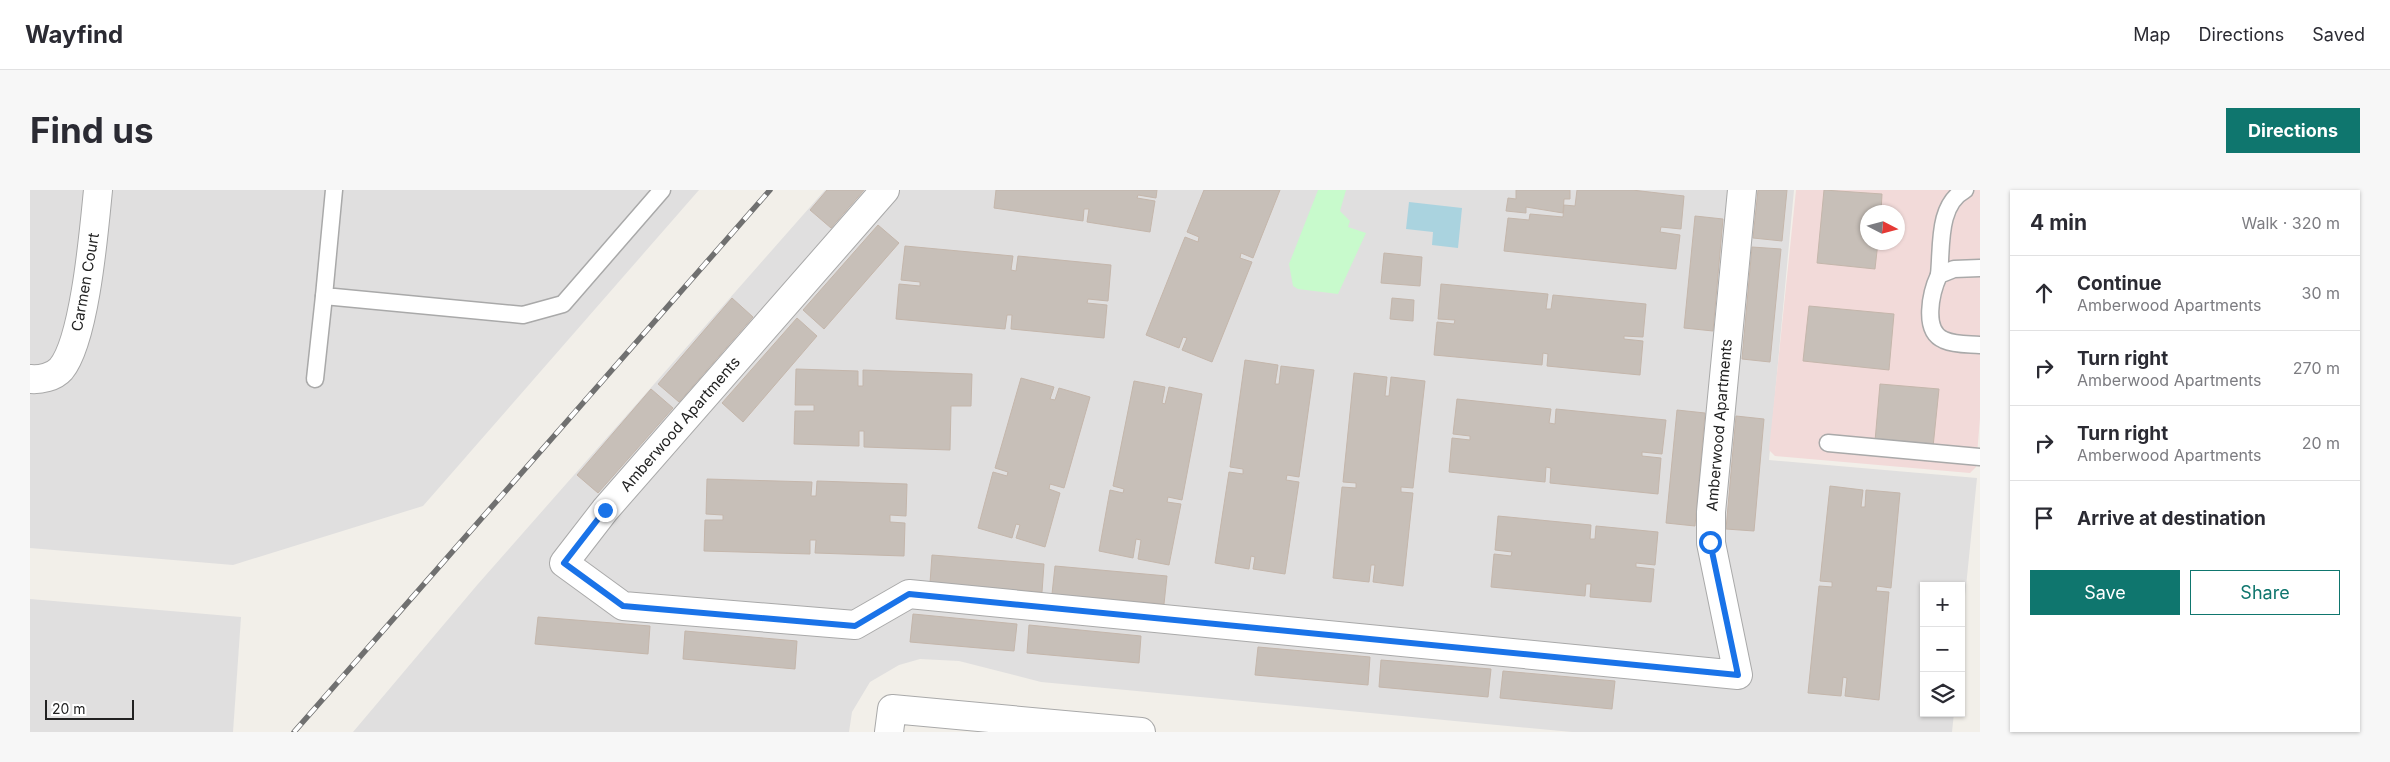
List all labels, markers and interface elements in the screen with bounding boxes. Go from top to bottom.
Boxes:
text: Wayfind [25,20,123,49]
text: Map [2133,24,2171,45]
text: Directions [2199,24,2284,45]
text: Saved [2312,24,2365,45]
button: Directions [2226,108,2360,153]
text: Find us [30,109,154,151]
north arrow [1860,205,1905,250]
text: 4 min [2030,210,2087,235]
text: Walk · 320 m [2242,213,2340,233]
street label: Carmen Court [67,231,103,333]
text: Continue [2077,272,2162,295]
icon: ahead [2030,279,2058,307]
text: 30 m [2302,283,2340,303]
text: Amberwood Apartments [2077,295,2261,315]
street label: Amberwood Apartments [1702,338,1736,512]
text: Turn right [2077,347,2168,370]
street label: Amberwood Apartments [616,352,744,495]
icon: right [2030,354,2058,382]
text: 270 m [2293,358,2340,378]
text: Amberwood Apartments [2077,370,2261,390]
text: Turn right [2077,422,2168,445]
icon: right [2030,429,2058,457]
text: 20 m [2302,433,2340,453]
text: Amberwood Apartments [2077,445,2261,465]
route end [594,499,617,522]
icon: arrive [2030,504,2058,532]
text: Arrive at destination [2077,507,2266,530]
route start [1699,531,1722,554]
button: Save [2030,570,2180,615]
button: Share [2190,570,2340,615]
map controls [1920,582,1965,717]
button: + [1920,582,1965,627]
button: − [1920,627,1965,672]
button: layers [1920,672,1965,717]
scale bar [45,697,134,720]
text: 20 m [52,700,86,717]

